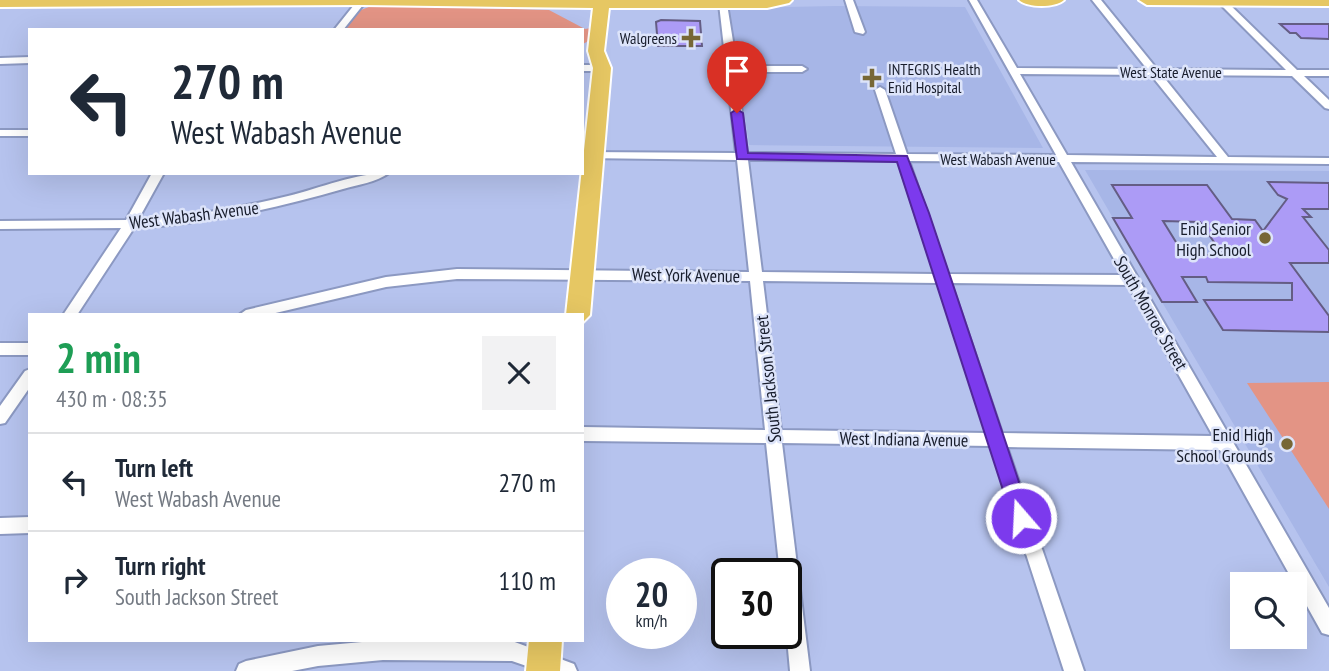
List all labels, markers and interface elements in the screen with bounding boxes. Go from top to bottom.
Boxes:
place label: Walgreens [620,28,677,48]
marker: Walgreens [683,30,699,46]
pin [707,41,767,113]
text: 270 m [171,49,284,113]
icon: arrive [718,52,756,90]
icon: left [56,56,147,147]
place label: INTEGRIS Health Enid Hospital [888,59,981,97]
street label: West State Avenue [1120,62,1222,82]
marker: INTEGRIS Health Enid Hospital [862,68,882,88]
text: West Wabash Avenue [171,111,402,153]
street label: West Wabash Avenue [940,149,1056,169]
street label: West Wabash Avenue [128,196,260,234]
place label: Enid Senior High School [1176,217,1252,261]
marker: Enid Senior High School [1257,230,1273,246]
street label: South Monroe Street [1109,252,1193,374]
street label: West York Avenue [632,263,740,287]
street label: South Jackson Street [750,314,786,444]
text: 2 min [56,330,141,385]
button: close [482,336,556,410]
text: 430 m · 08:35 [56,384,168,413]
place label: Enid High School Grounds [1176,423,1273,467]
street label: West Indiana Avenue [839,426,969,452]
marker: Enid High School Grounds [1279,436,1295,452]
text: Turn left [115,451,193,484]
icon: left [56,463,94,501]
text: 270 m [498,466,556,499]
position arrow [984,481,1058,555]
text: West Wabash Avenue [115,484,281,513]
text: Turn right [115,549,206,582]
speed limit sign: 30 [711,558,802,649]
icon: right [56,561,94,599]
text: 110 m [498,564,556,597]
text: 20 [635,571,668,617]
map controls [1230,572,1307,649]
button: search [1230,572,1307,649]
text: South Jackson Street [115,582,278,611]
text: km/h [636,609,667,632]

